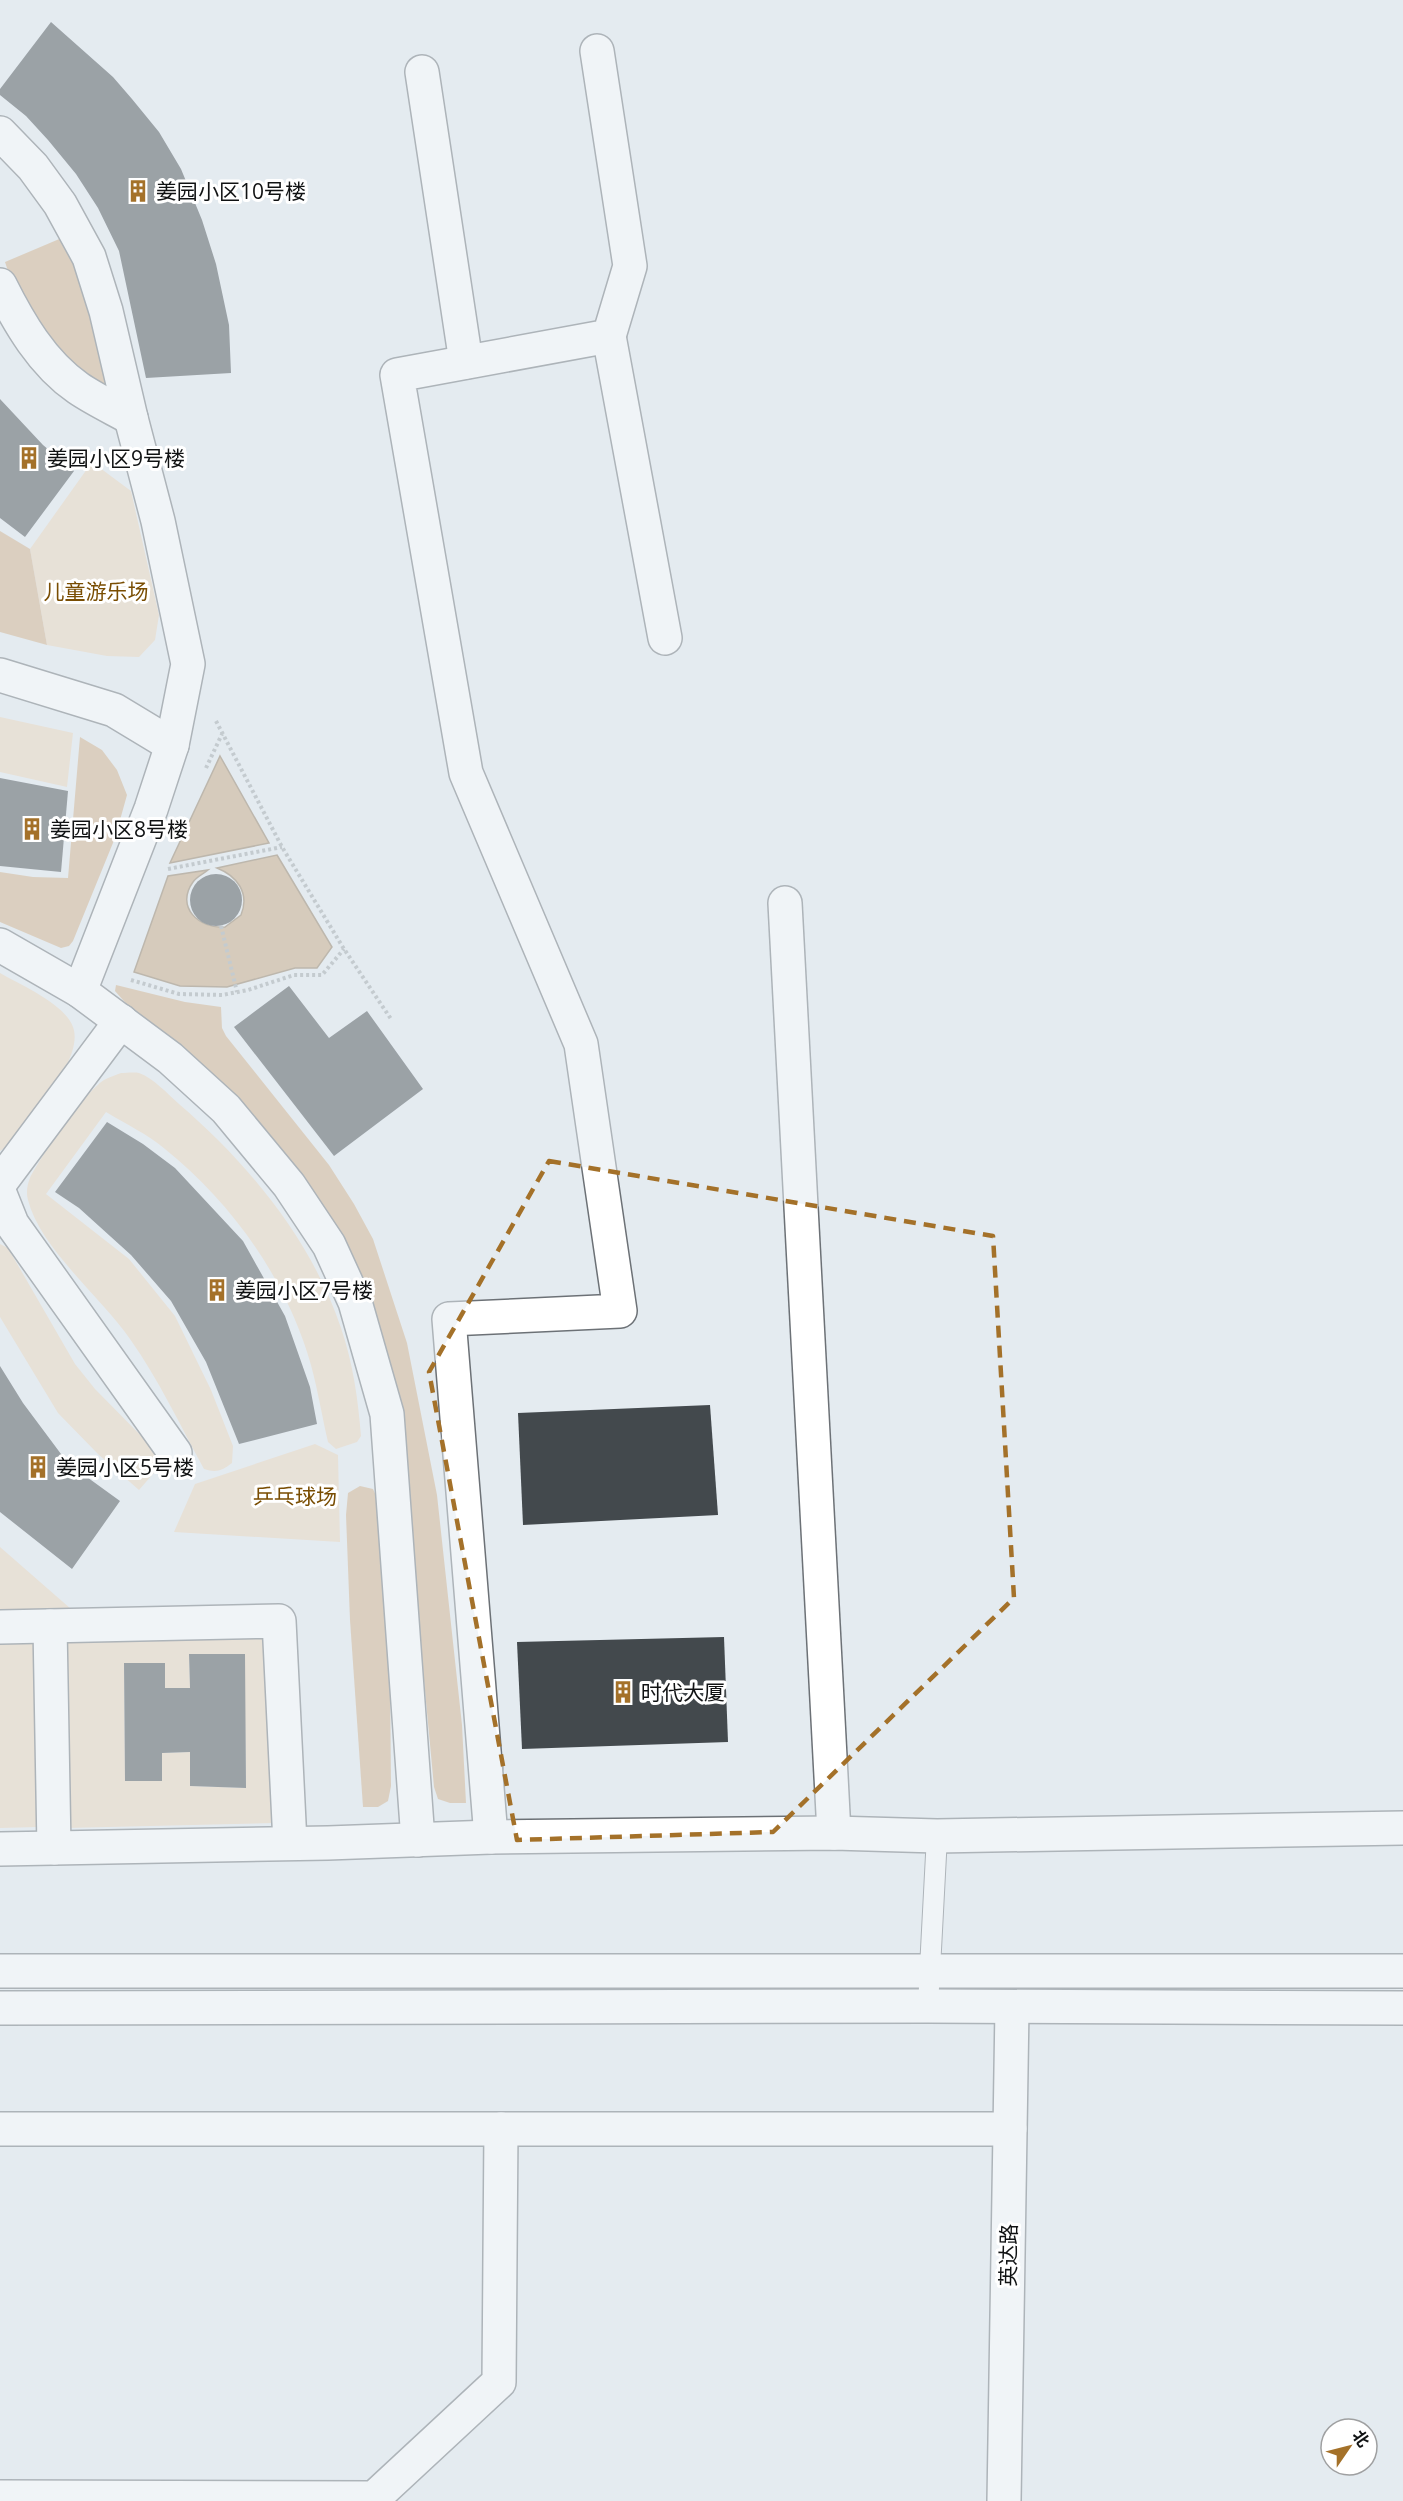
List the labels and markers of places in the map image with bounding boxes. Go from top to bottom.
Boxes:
place label: 姜园小区10号楼 [156,177,306,205]
building icon: 姜园小区10号楼 [125,178,151,204]
place label: 姜园小区9号楼 [47,444,185,472]
building icon: 姜园小区9号楼 [16,445,42,471]
place label: 姜园小区8号楼 [50,815,188,843]
building icon: 姜园小区8号楼 [19,816,45,842]
place label: 姜园小区7号楼 [235,1276,373,1304]
building icon: 姜园小区7号楼 [204,1277,230,1303]
place label: 姜园小区5号楼 [56,1453,194,1481]
building icon: 姜园小区5号楼 [25,1454,51,1480]
place label: 时代大厦 [641,1678,725,1706]
building icon: 时代大厦 [610,1679,636,1705]

